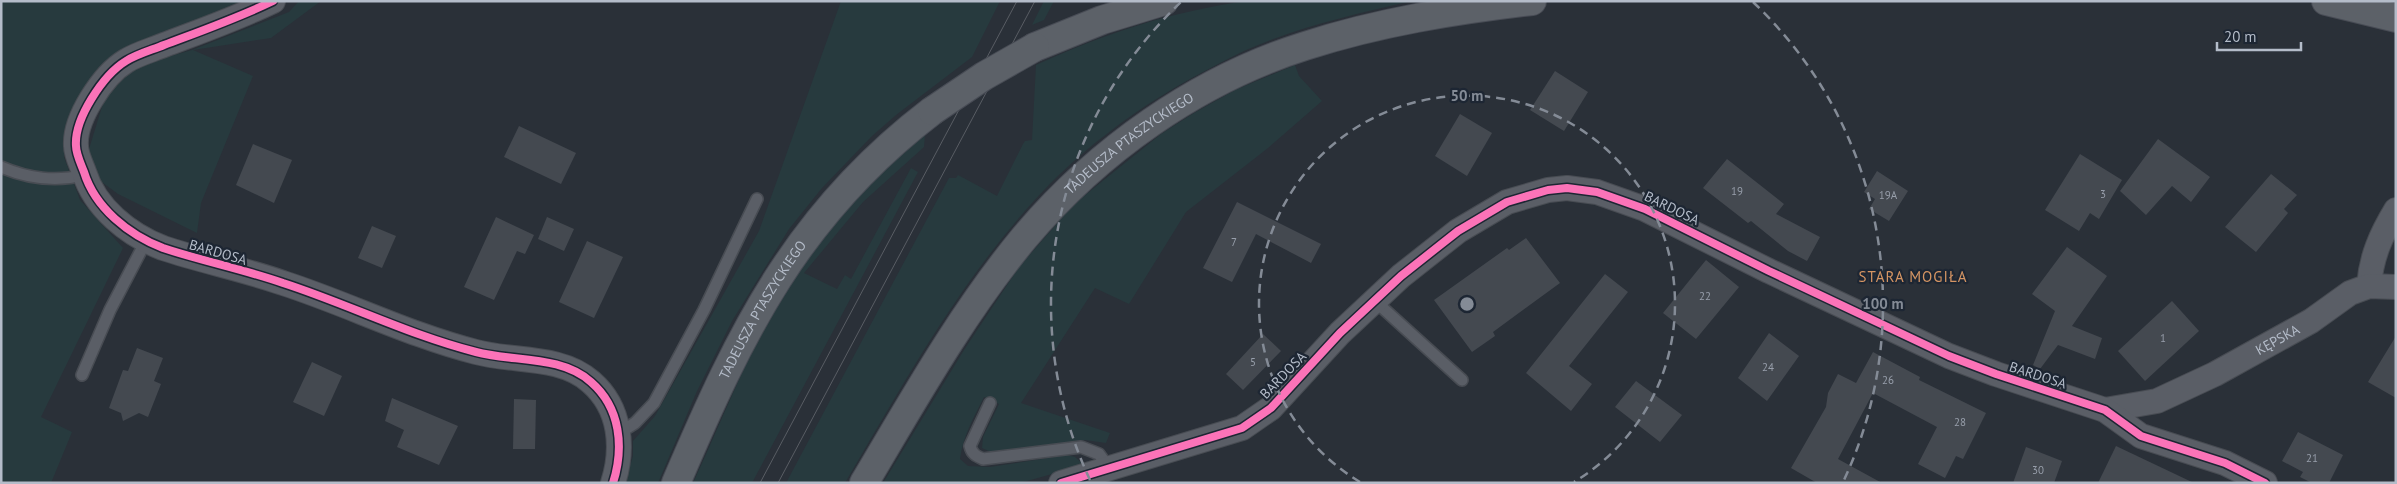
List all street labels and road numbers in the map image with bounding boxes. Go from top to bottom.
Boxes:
street label: TADEUSZA PTASZYCKIEGO [1061,88,1197,198]
street label: BARDOSA [1642,187,1703,229]
street label: BARDOSA [187,235,250,269]
street label: TADEUSZA PTASZYCKIEGO [715,237,810,382]
street label: KĘPSKA [2252,320,2303,359]
street label: BARDOSA [1256,347,1311,402]
street label: BARDOSA [2007,357,2070,393]

